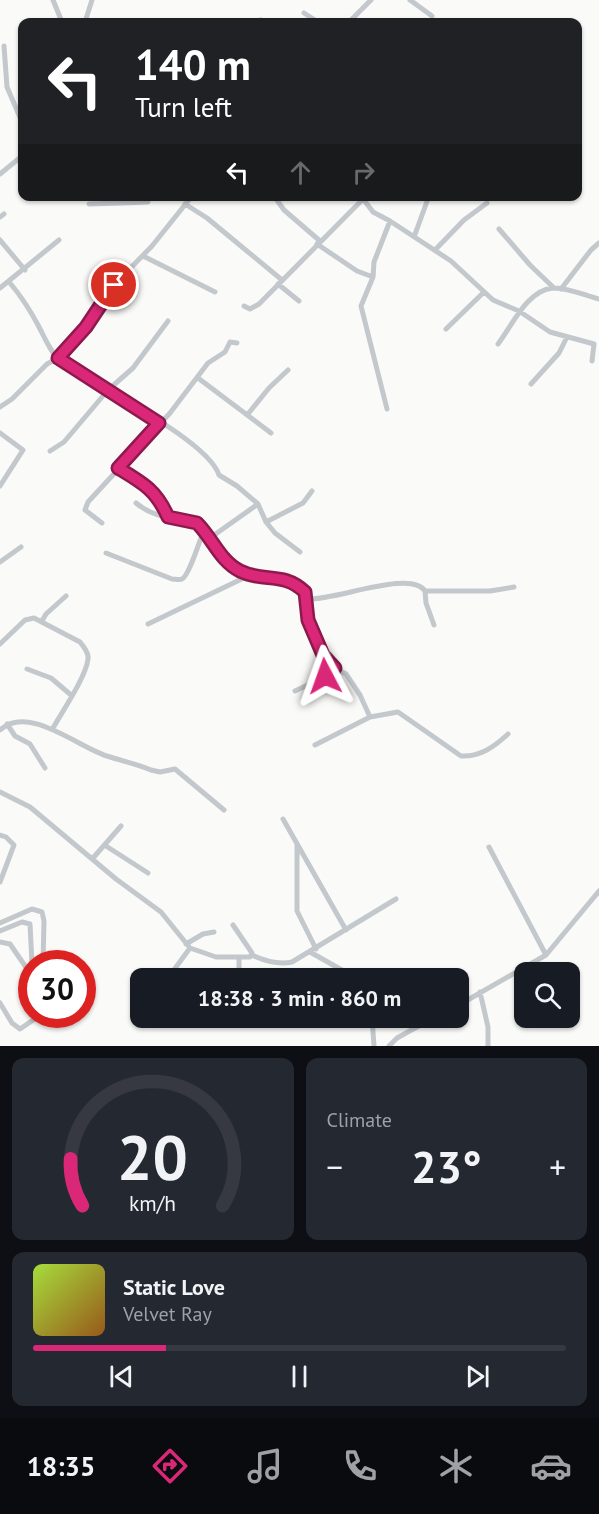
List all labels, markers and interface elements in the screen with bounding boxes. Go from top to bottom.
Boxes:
text: 140 m [135,37,251,92]
icon: left [36,42,114,120]
text: Turn left [135,90,232,124]
icon: left [221,156,254,189]
icon: ahead [284,156,317,189]
icon: right [347,156,380,189]
pin [88,259,139,310]
icon: arrive [97,268,130,301]
position arrow [293,644,357,708]
speed limit sign: 30 [18,950,96,1028]
map controls [514,962,580,1028]
button: search [514,962,580,1028]
text: 18:38 · 3 min · 860 m [198,984,401,1012]
text: Climate [327,1107,392,1133]
text: 20 [117,1116,188,1197]
text: 23° [411,1137,482,1195]
text: − [327,1145,343,1188]
text: + [549,1145,566,1188]
text: km/h [129,1189,176,1217]
text: Static Love [123,1273,225,1301]
text: Velvet Ray [123,1301,212,1327]
icon: previous [105,1360,138,1393]
icon: pause [283,1360,316,1393]
icon: next [461,1360,494,1393]
icon: directions [149,1445,191,1487]
icon: music [244,1445,286,1487]
icon: phone [339,1445,381,1487]
icon: climate [435,1445,477,1487]
icon: car [530,1445,572,1487]
text: 18:35 [27,1449,95,1483]

